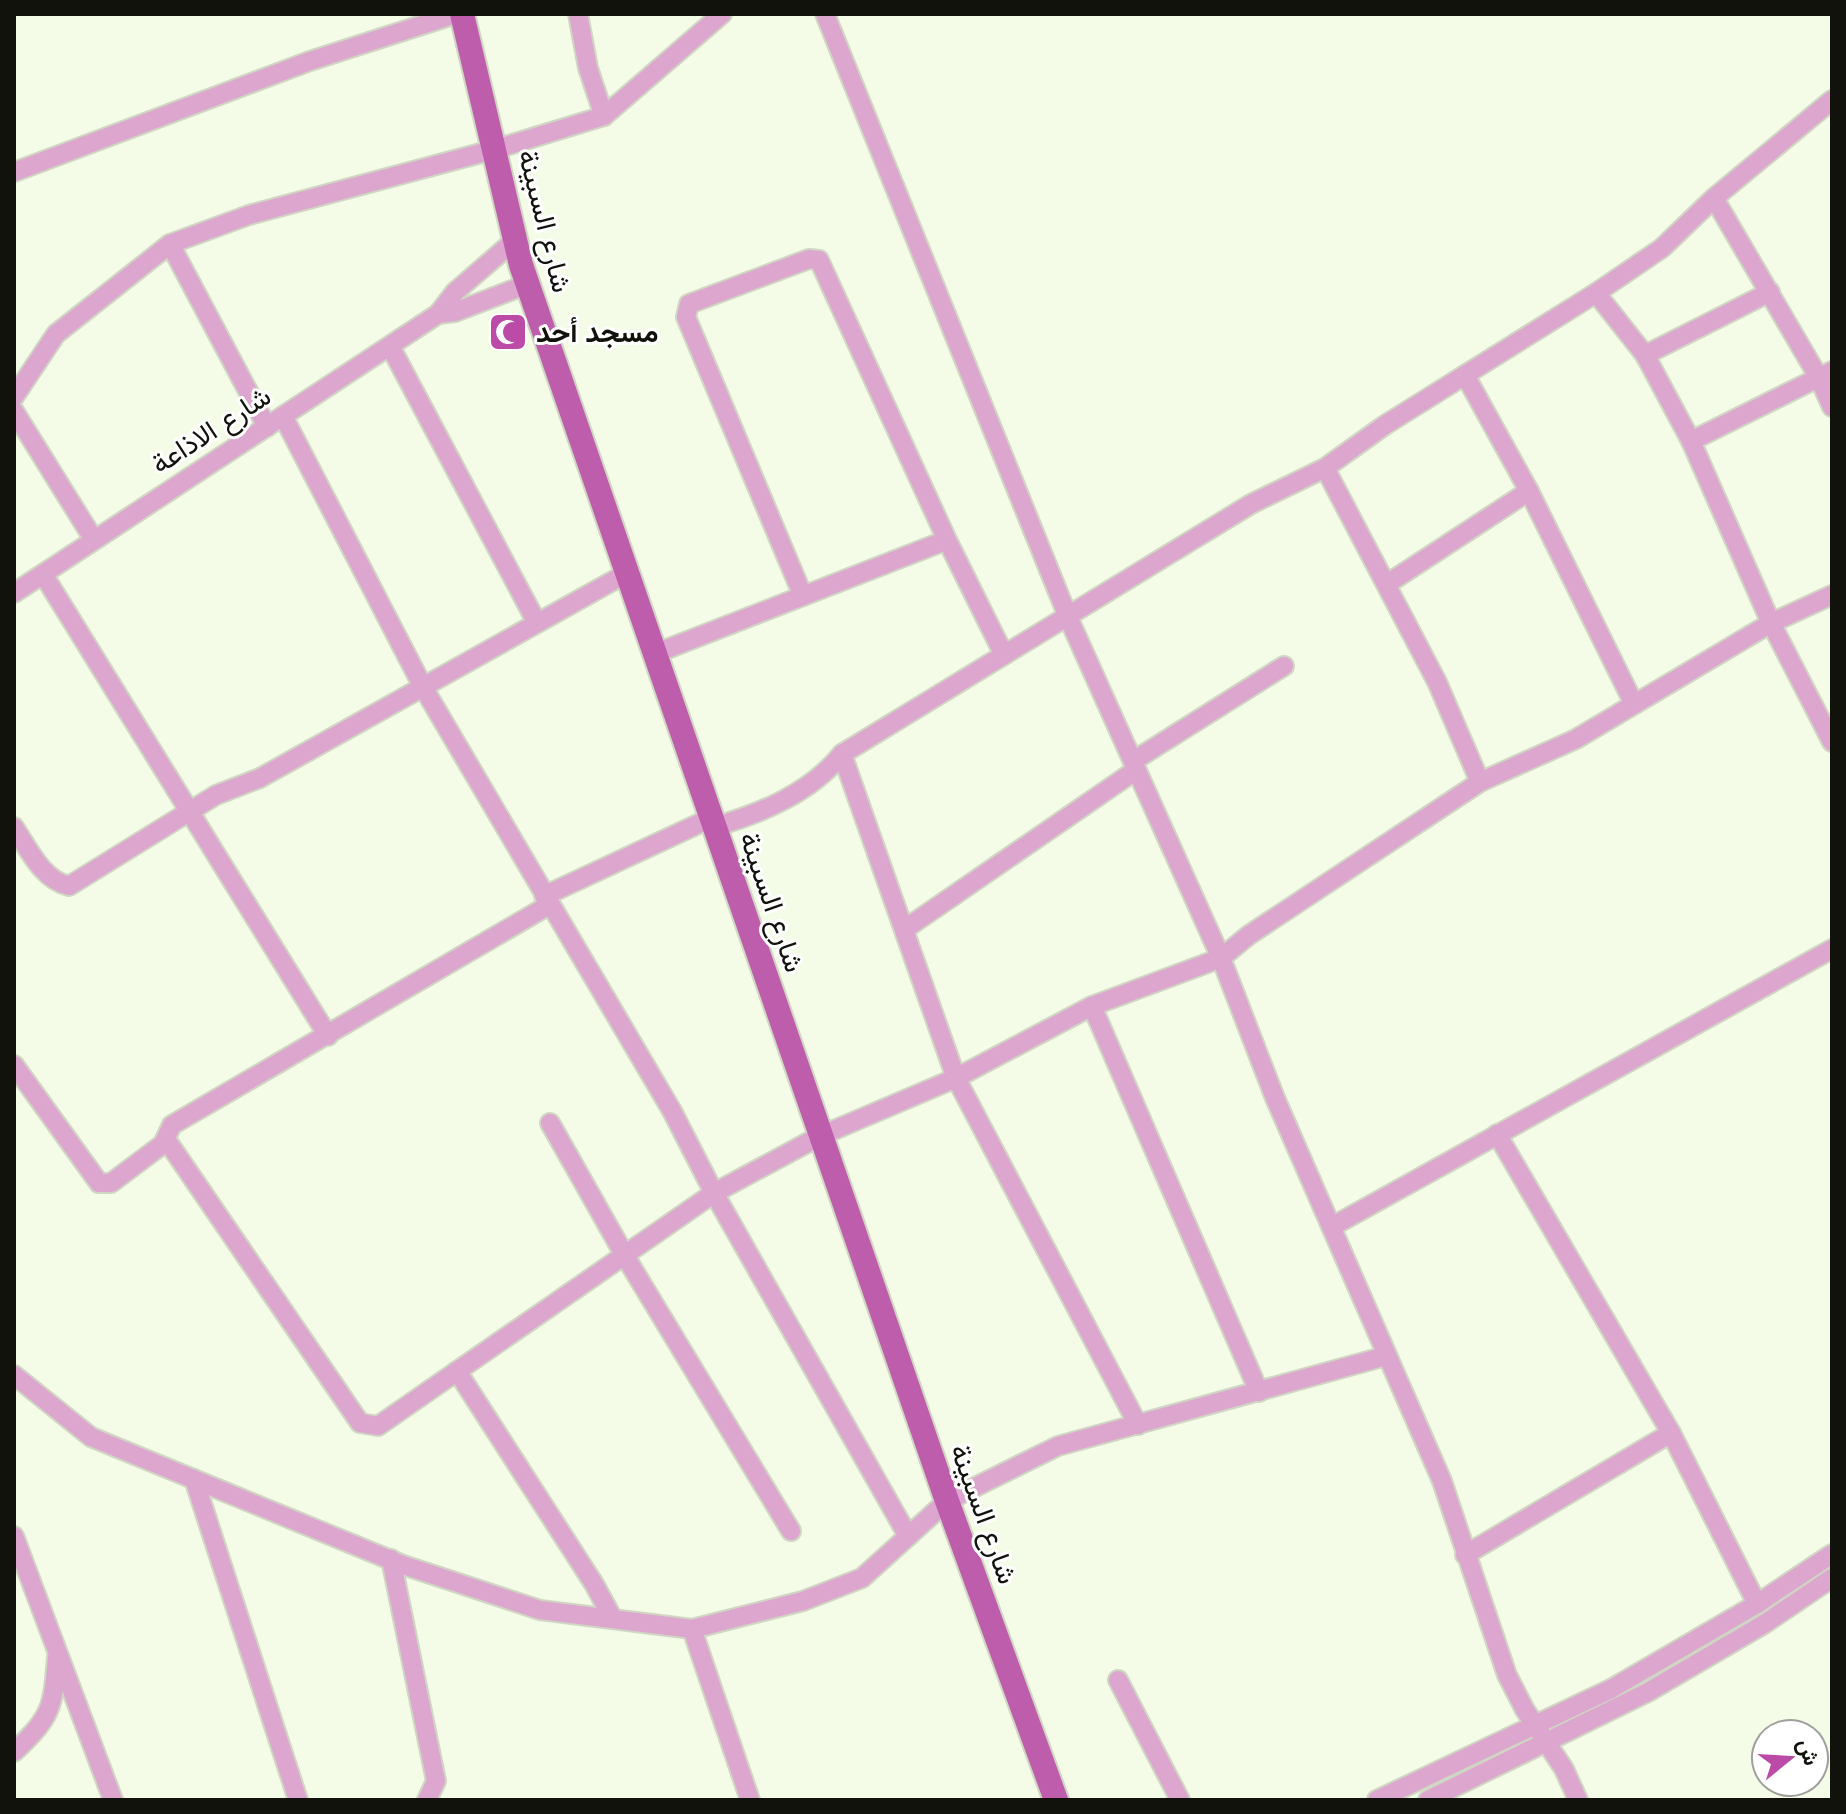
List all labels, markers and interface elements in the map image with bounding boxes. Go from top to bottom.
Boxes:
street label: شارع السبينة [509,146,578,296]
mosque icon: مسجد أحد [487,311,529,353]
place label: مسجد أحد [536,317,658,349]
street label: شارع الاذاعة [146,380,278,482]
street label: شارع السبينة [731,828,810,977]
street label: شارع السبينة [942,1440,1024,1589]
north arrow [1750,1718,1830,1798]
text: ش [1792,1736,1825,1769]

